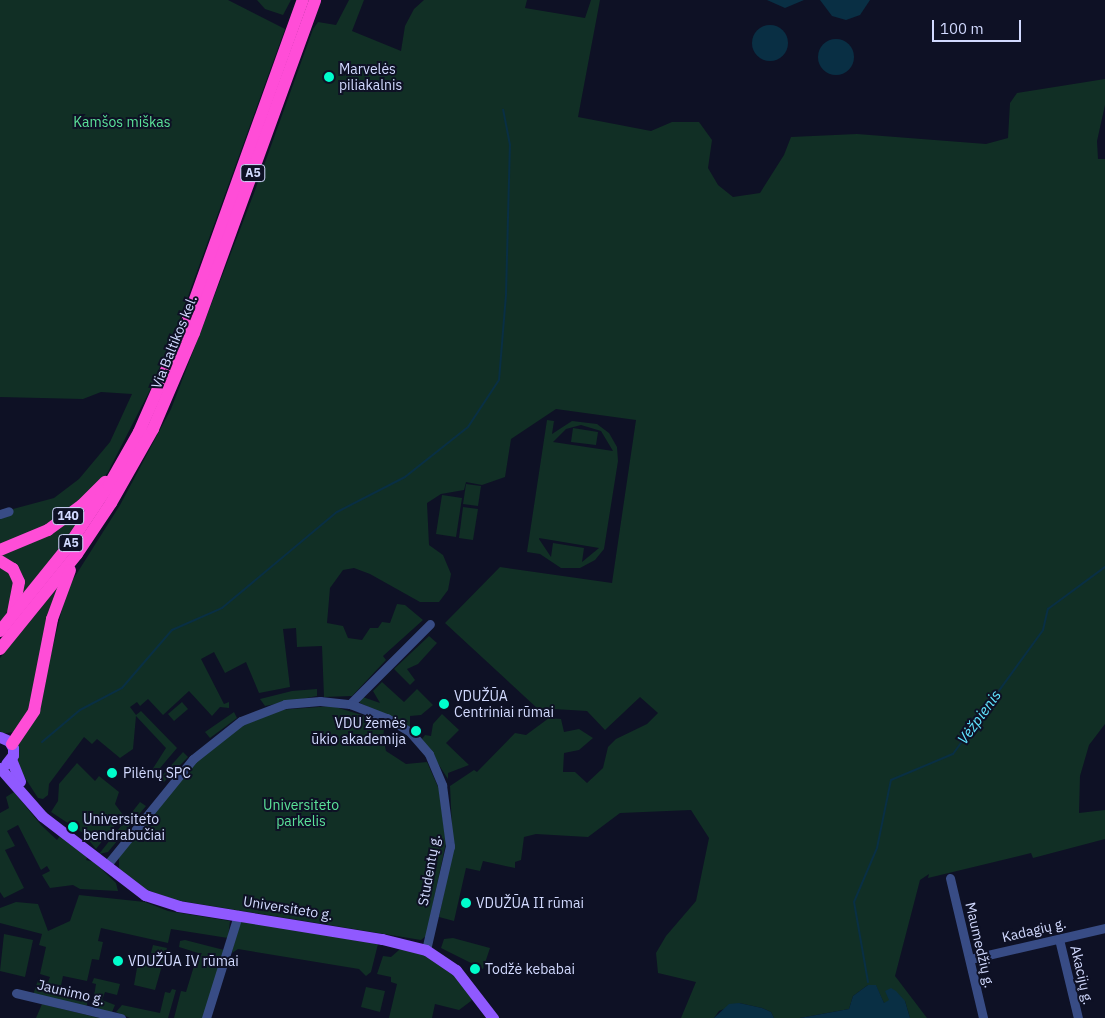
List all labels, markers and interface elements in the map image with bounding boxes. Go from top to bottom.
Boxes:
scale bar [935,10,1024,42]
text: 100 m [940,19,984,38]
place label: Marvelės piliakalnis [339,61,402,94]
marker: Marvelės piliakalnis [323,71,335,83]
park label: Kamšos miškas [73,114,171,130]
road number: A5 [239,164,267,182]
street label: Via Baltikos kel. [148,293,200,391]
road number: 140 [52,506,84,526]
road number: A5 [57,534,85,552]
water label: Vėžpienis [953,686,1005,748]
place label: VDUŽŪA Centriniai rūmai [454,688,554,720]
marker: VDUŽŪA Centriniai rūmai [438,698,450,710]
place label: VDU žemės ūkio akademija [311,715,406,748]
marker: VDU žemės ūkio akademija [410,725,422,737]
place label: Pilėnų SPC [123,765,191,781]
marker: Pilėnų SPC [105,766,119,780]
park label: Universiteto parkelis [263,797,339,830]
place label: Universiteto bendrabučiai [83,811,165,844]
marker: Universiteto bendrabučiai [67,821,79,833]
street label: Studentų g. [414,833,444,907]
street label: Universiteto g. [242,893,334,923]
place label: VDUŽŪA II rūmai [476,895,584,911]
marker: VDUŽŪA II rūmai [460,897,472,909]
street label: Maumedžių g. [962,901,998,989]
street label: Kadagių g. [1000,914,1068,946]
street label: Akacijų g. [1067,944,1097,1006]
place label: VDUŽŪA IV rūmai [128,953,239,969]
marker: VDUŽŪA IV rūmai [112,955,124,967]
place label: Todžė kebabai [485,961,575,977]
marker: Todžė kebabai [469,963,481,975]
street label: Jaunimo g. [36,976,106,1008]

